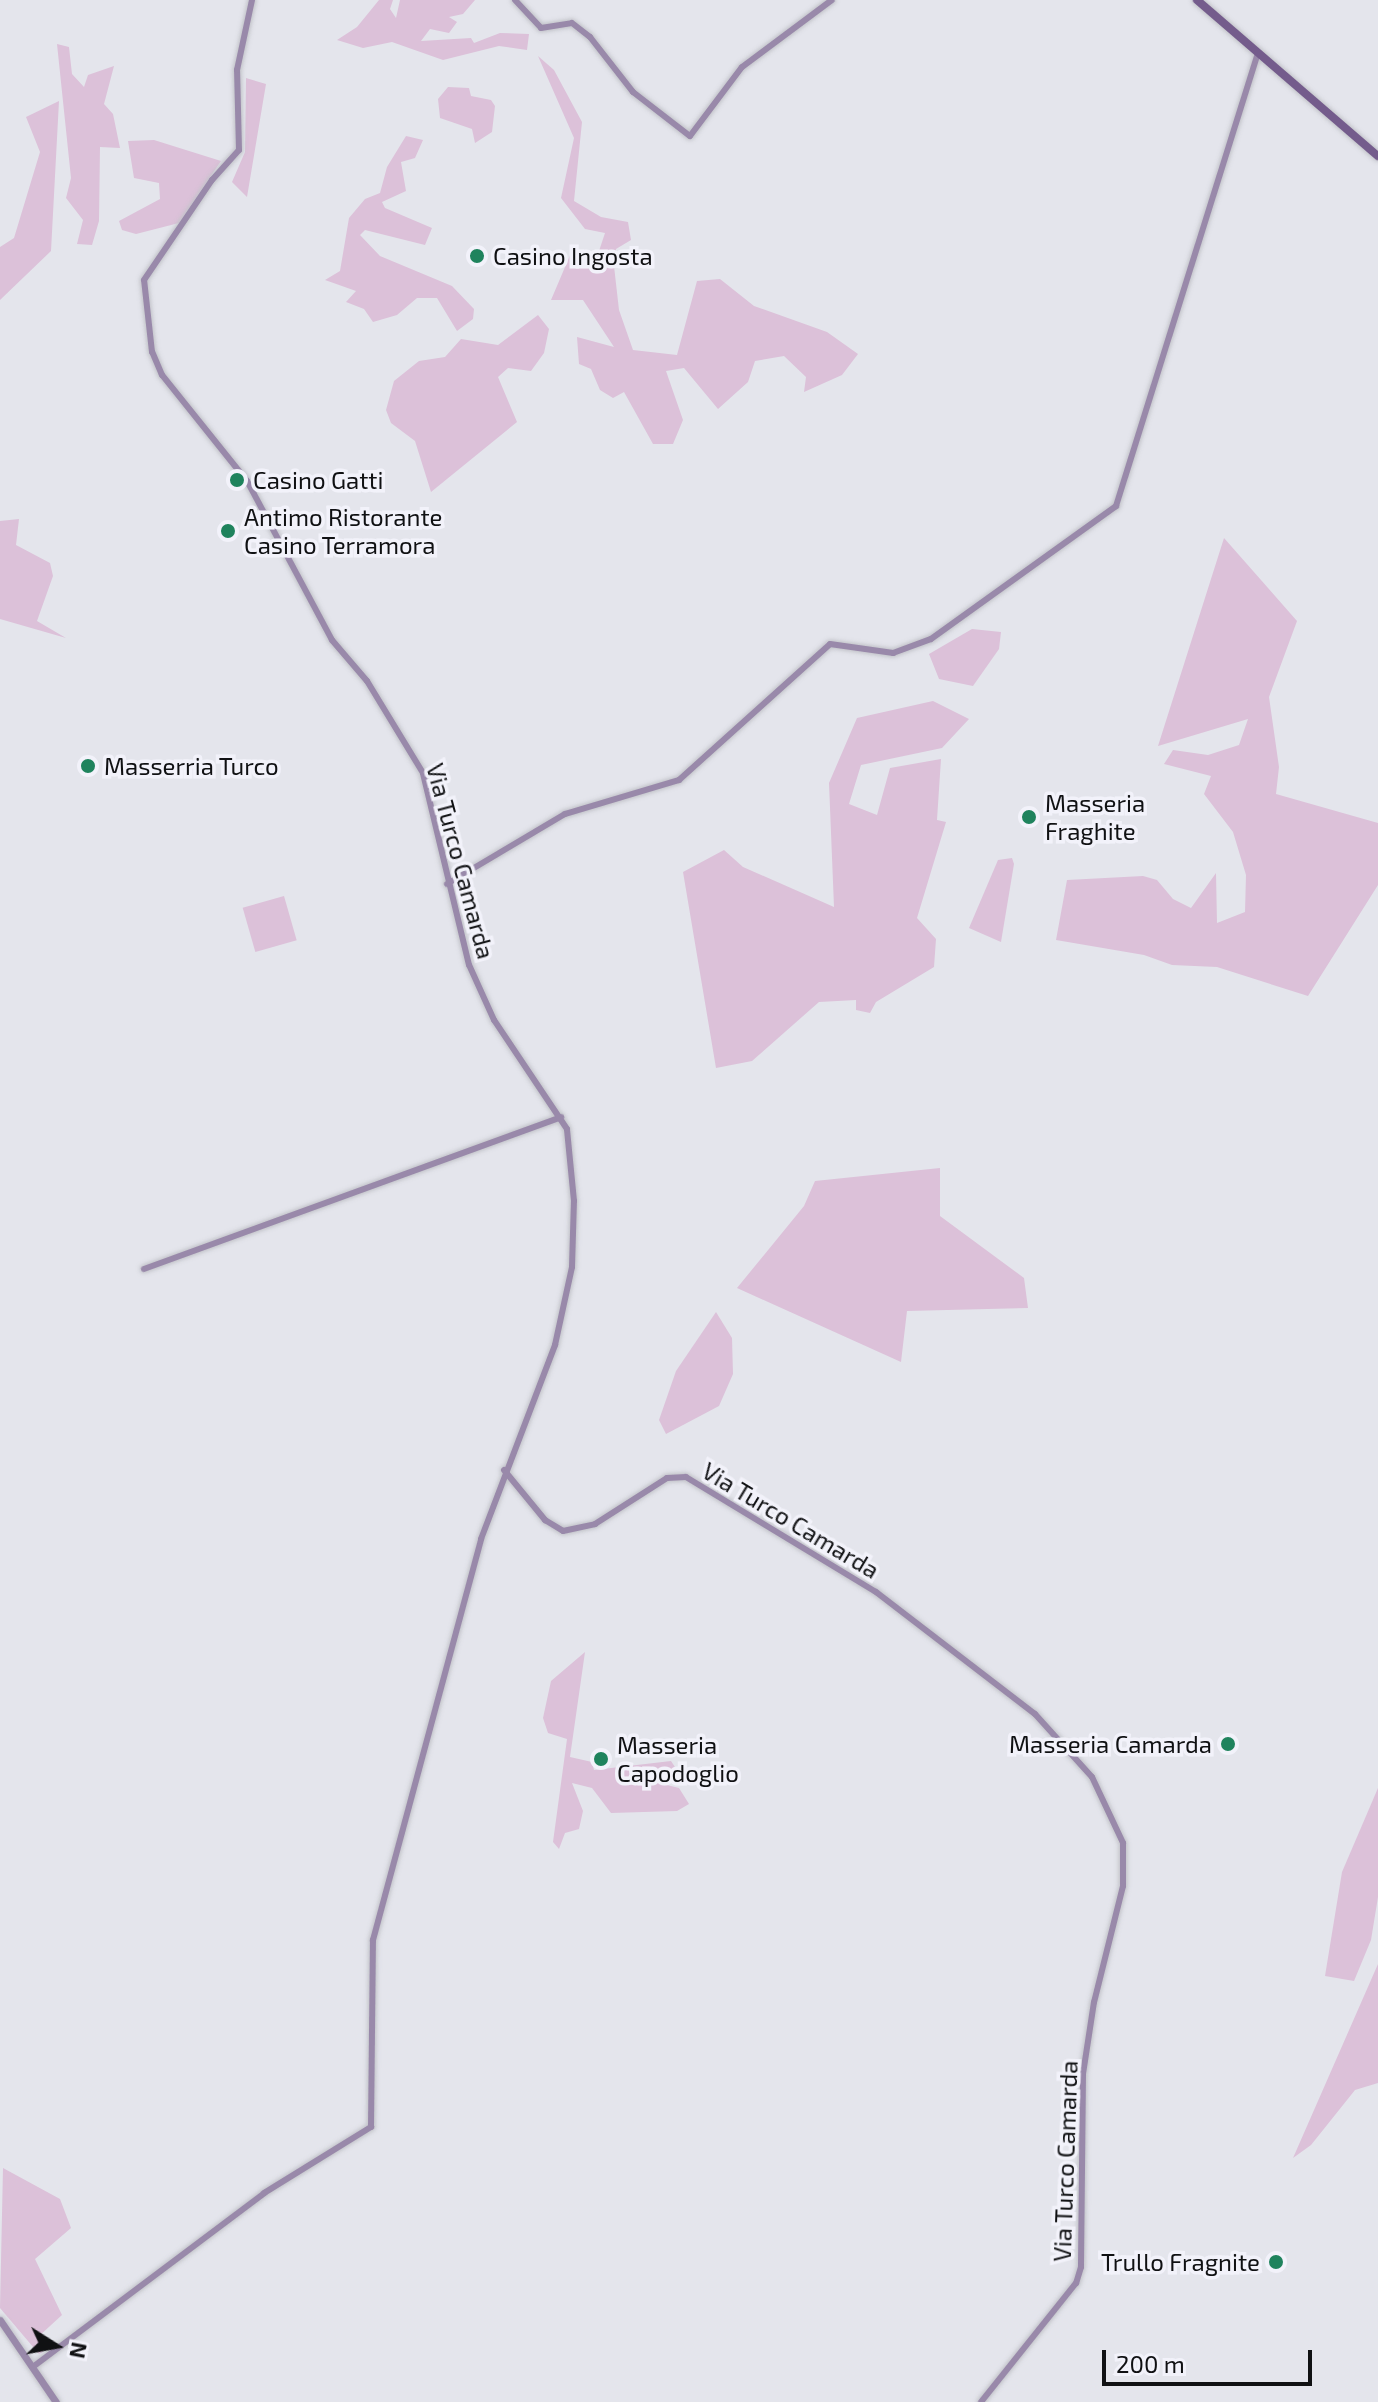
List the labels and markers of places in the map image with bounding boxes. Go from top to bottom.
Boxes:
place label: Casino Ingosta [493,242,653,270]
marker: Casino Ingosta [468,247,486,265]
place label: Casino Gatti [253,466,383,494]
marker: Casino Gatti [228,471,246,489]
place label: Antimo Ristorante Casino Terramora [244,503,443,559]
marker: Antimo Ristorante Casino Terramora [219,522,237,540]
place label: Masserria Turco [104,752,279,780]
marker: Masserria Turco [79,757,97,775]
place label: Masseria Fraghite [1045,789,1145,845]
marker: Masseria Fraghite [1020,808,1038,826]
place label: Masseria Camarda [1009,1730,1212,1758]
place label: Masseria Capodoglio [617,1731,739,1787]
marker: Masseria Camarda [1219,1735,1237,1753]
marker: Masseria Capodoglio [592,1750,610,1768]
place label: Trullo Fragnite [1101,2248,1260,2276]
marker: Trullo Fragnite [1267,2253,1285,2271]

